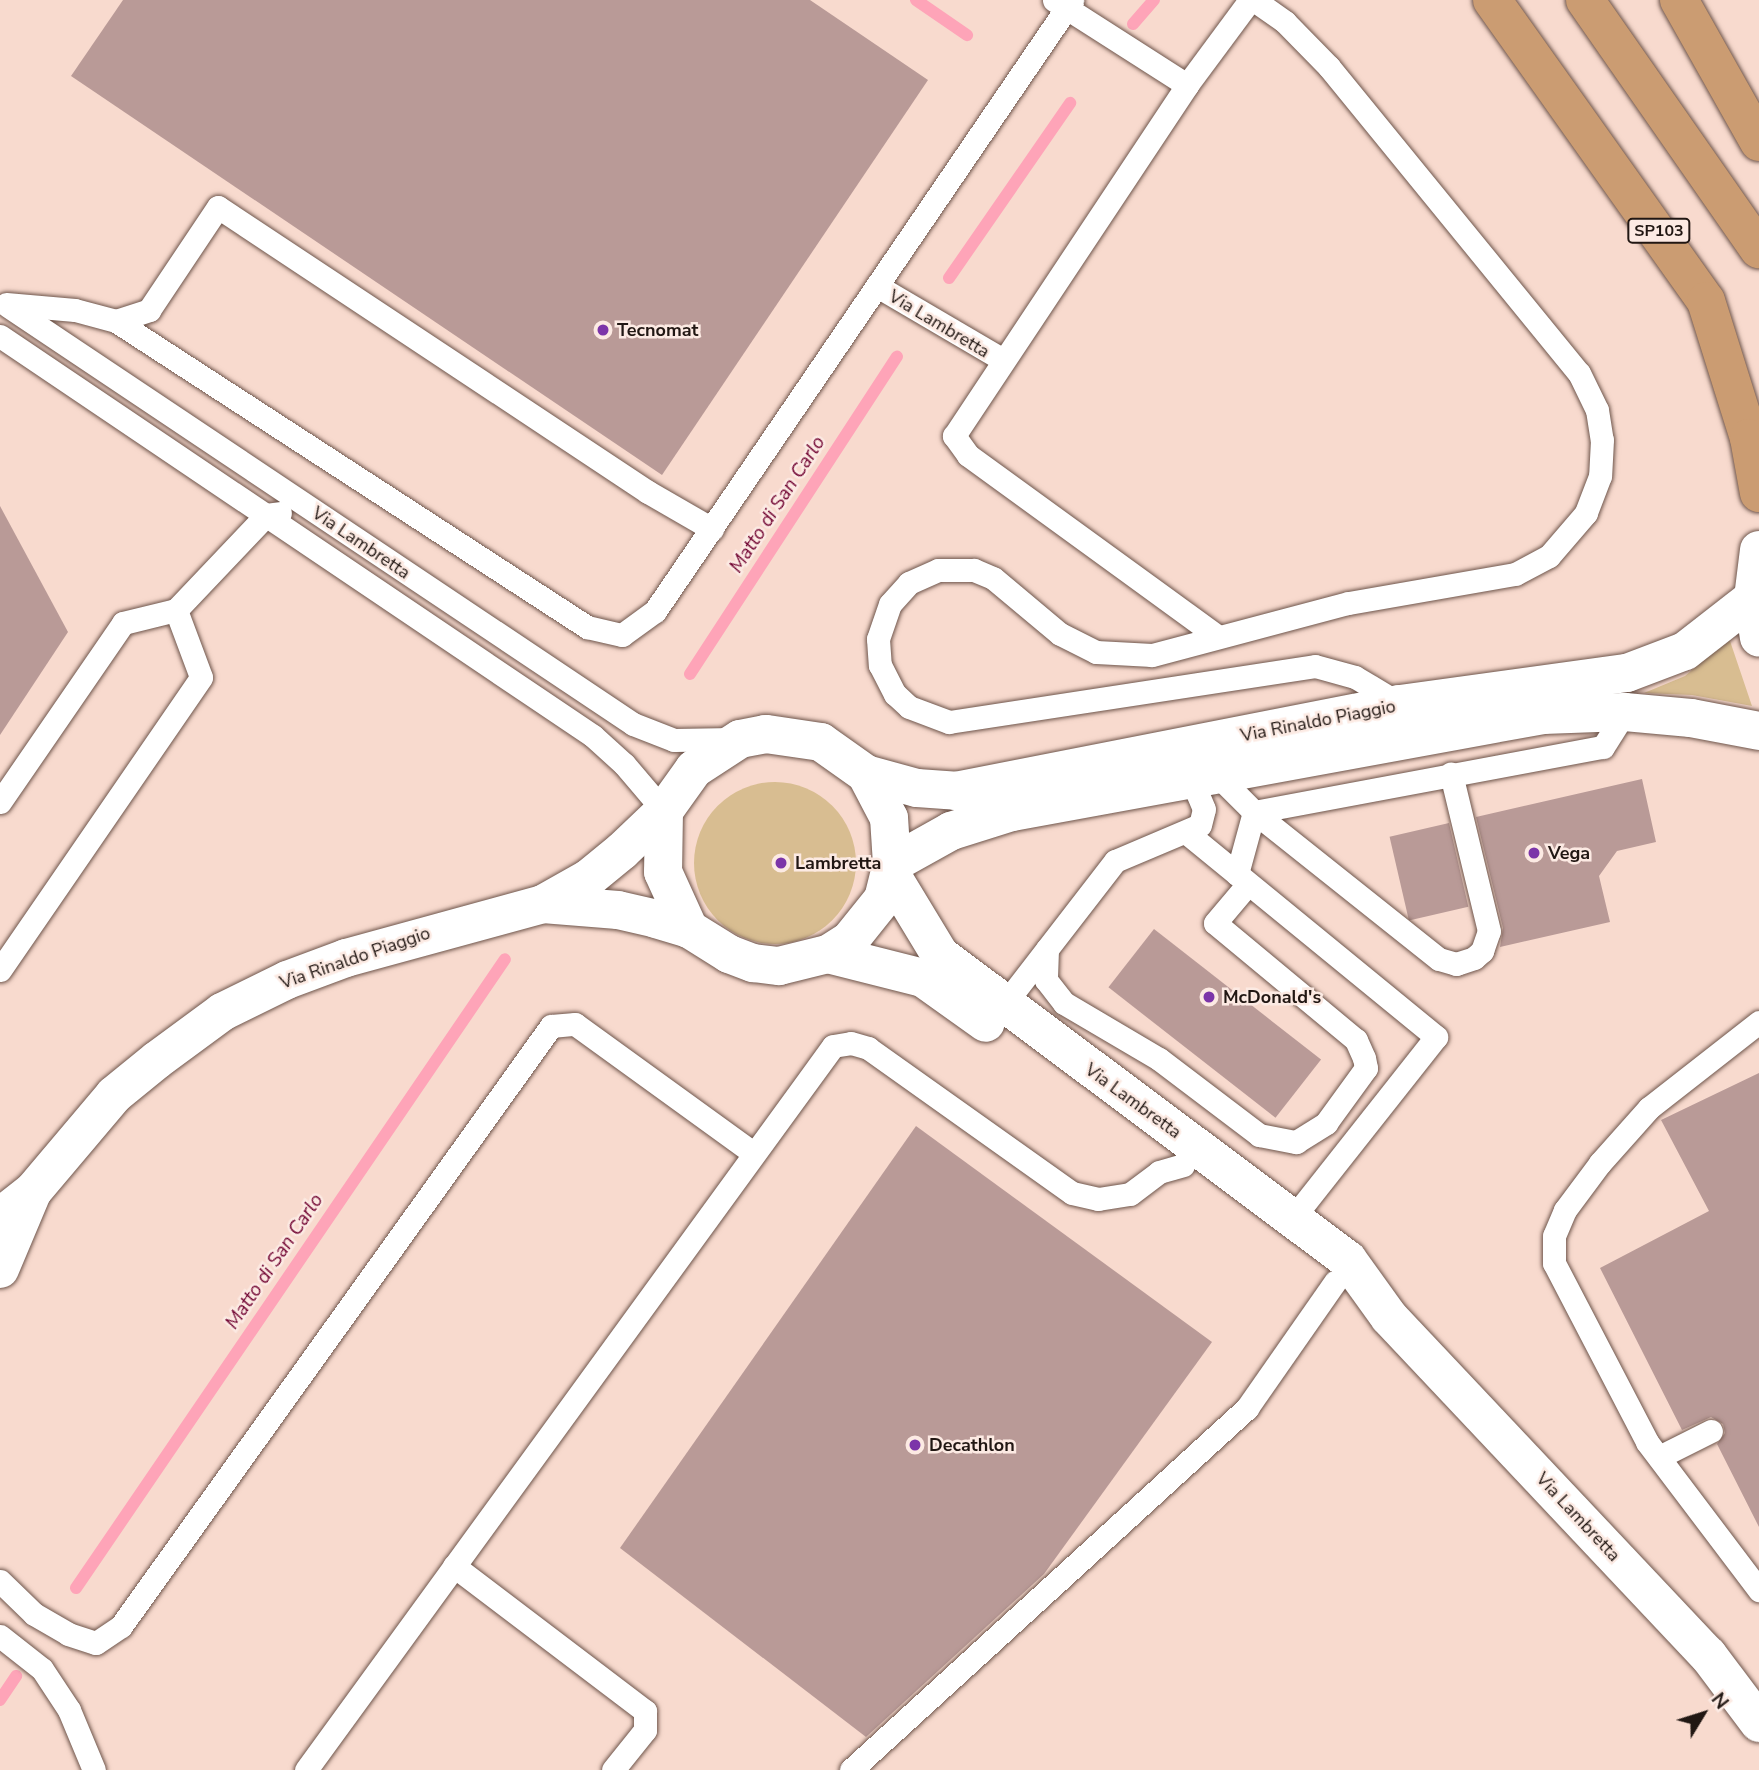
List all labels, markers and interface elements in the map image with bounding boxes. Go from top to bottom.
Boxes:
road number: SP103 [1626,218,1692,244]
street label: Via Lambretta [885,285,993,363]
place label: Tecnomat [617,319,698,341]
marker: Tecnomat [595,322,611,338]
water label: Matto di San Carlo [725,433,831,577]
street label: Via Lambretta [308,502,414,584]
street label: Via Rinaldo Piaggio [1239,695,1397,747]
place label: Vega [1548,842,1590,864]
marker: Vega [1526,845,1542,861]
place label: Lambretta [795,852,881,874]
marker: Lambretta [773,855,789,871]
street label: Via Rinaldo Piaggio [277,922,433,994]
place label: McDonald's [1223,986,1321,1008]
marker: McDonald's [1201,989,1217,1005]
street label: Via Lambretta [1081,1059,1185,1143]
water label: Matto di San Carlo [221,1190,329,1334]
place label: Decathlon [929,1434,1015,1456]
marker: Decathlon [907,1437,923,1453]
street label: Via Lambretta [1531,1468,1625,1566]
north arrow [1668,1679,1738,1749]
text: N [1705,1687,1734,1715]

